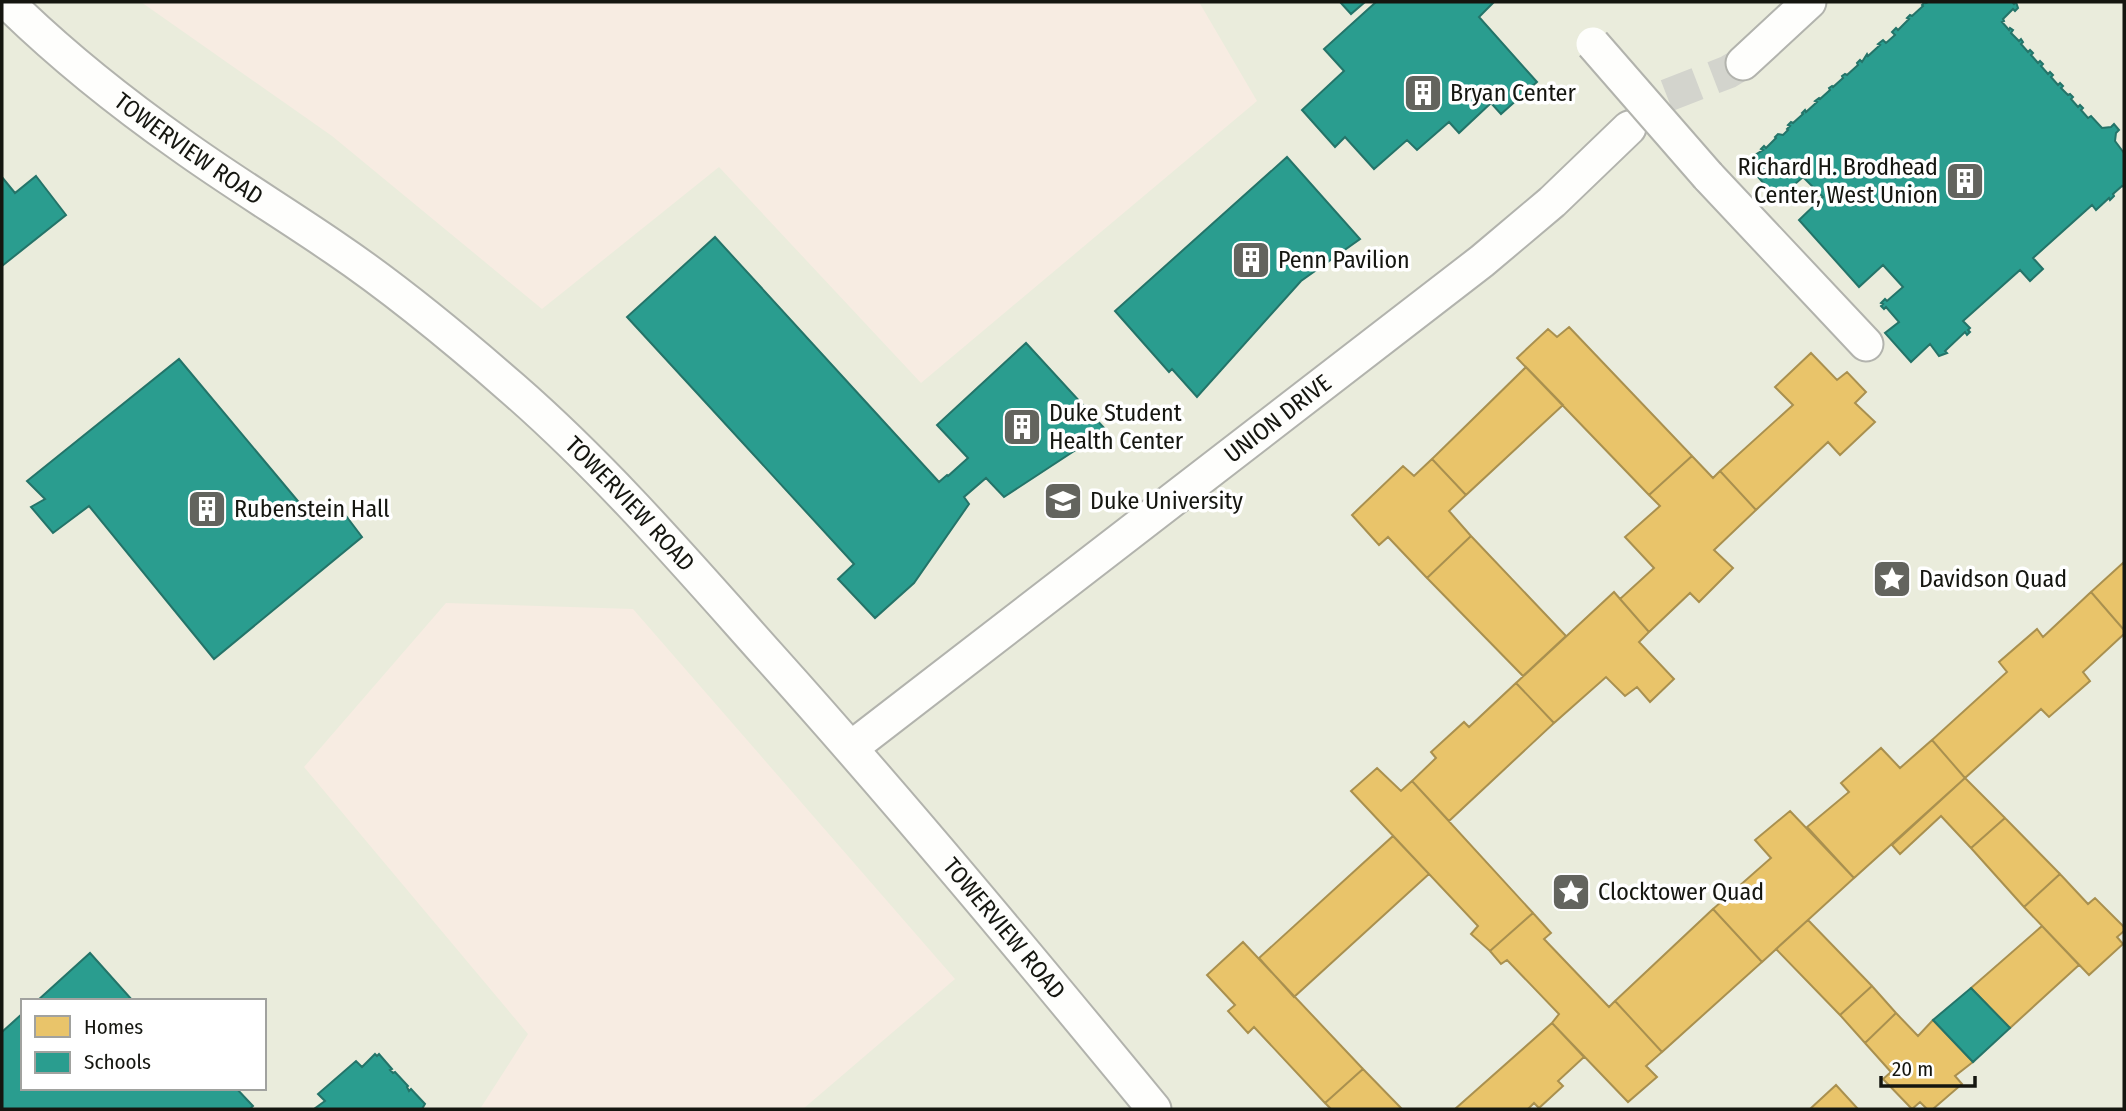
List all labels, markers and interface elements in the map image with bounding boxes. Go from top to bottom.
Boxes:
building icon: Bryan Center [1402,72,1444,114]
place label: Bryan Center [1450,79,1576,107]
street label: TOWERVIEW ROAD [109,87,268,211]
place label: Richard H. Brodhead Center, West Union [1737,153,1938,209]
building icon: Richard H. Brodhead Center, West Union [1944,160,1986,202]
building icon: Penn Pavilion [1230,239,1272,281]
place label: Penn Pavilion [1278,246,1410,274]
street label: UNION DRIVE [1219,369,1337,469]
place label: Duke Student Health Center [1049,399,1184,455]
building icon: Duke Student Health Center [1001,406,1043,448]
street label: TOWERVIEW ROAD [559,431,700,577]
school or university icon: Duke University [1042,480,1084,522]
place label: Duke University [1090,487,1243,515]
building icon: Rubenstein Hall [186,488,228,530]
place label: Rubenstein Hall [234,495,390,523]
place icon: Davidson Quad [1871,558,1913,600]
place label: Davidson Quad [1919,565,2067,593]
street label: TOWERVIEW ROAD [937,852,1071,1005]
place icon: Clocktower Quad [1550,871,1592,913]
place label: Clocktower Quad [1598,878,1764,906]
legend [21,999,266,1090]
text: Homes [84,1014,143,1040]
scale bar [1881,1044,1976,1088]
text: Schools [84,1049,151,1075]
text: 20 m [1892,1056,1933,1082]

